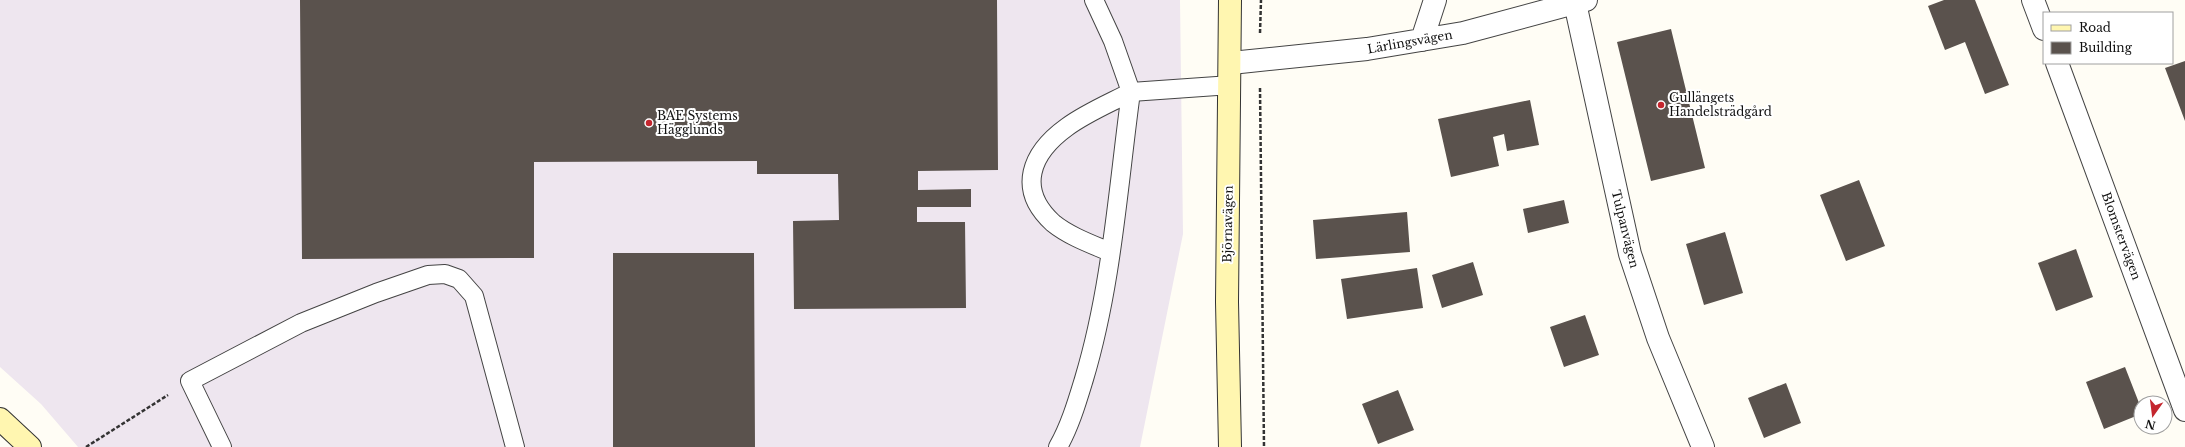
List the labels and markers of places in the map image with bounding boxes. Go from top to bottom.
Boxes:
place label: Gullängets Handelsträdgård [1669,90,1772,119]
marker: Gullängets Handelsträdgård [1656,100,1666,110]
place label: BAE Systems Hägglunds [657,108,738,137]
marker: BAE Systems Hägglunds [644,118,654,128]

